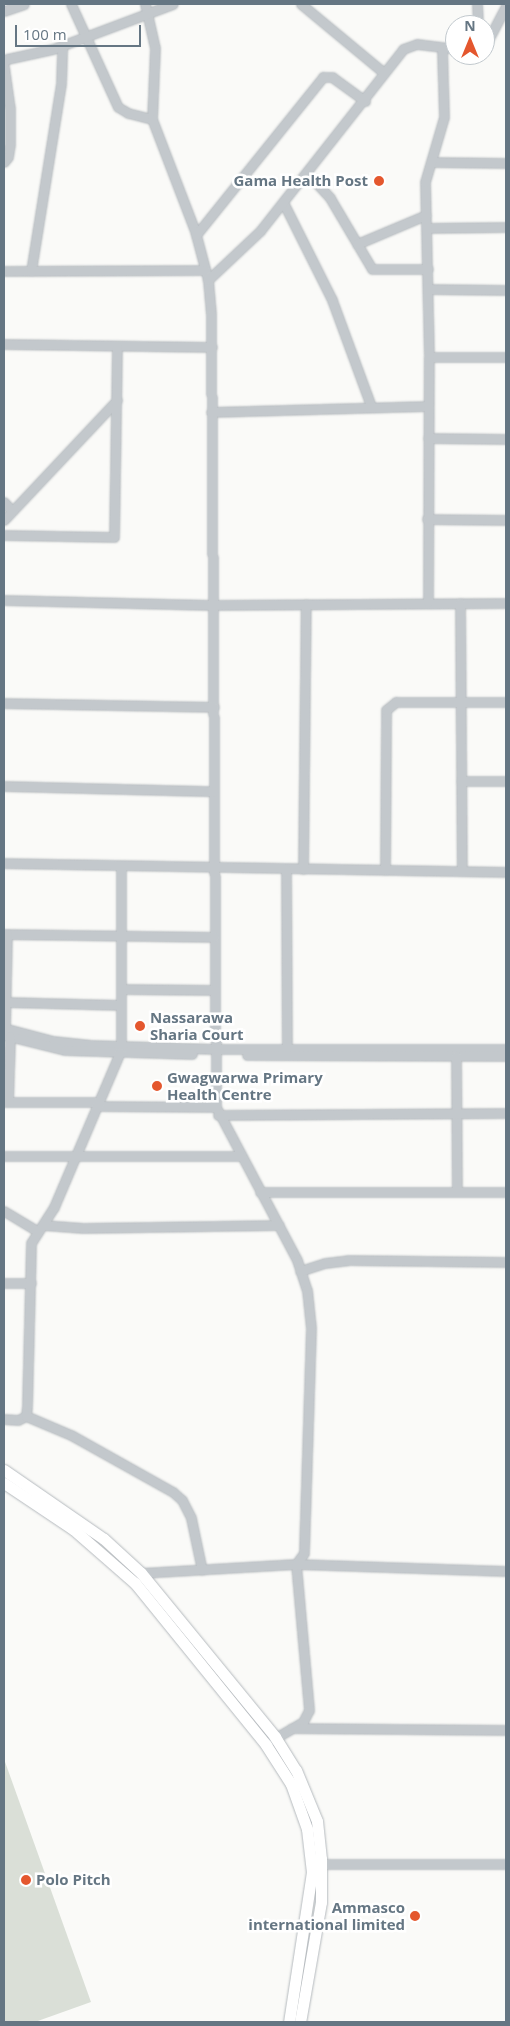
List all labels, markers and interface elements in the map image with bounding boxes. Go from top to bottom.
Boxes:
scale bar [18,15,144,47]
north arrow [445,15,495,65]
text: N [464,16,476,35]
text: 100 m [23,24,67,44]
place label: Gama Health Post [233,172,368,190]
marker: Gama Health Post [372,174,386,188]
place label: Nassarawa Sharia Court [150,1008,244,1043]
marker: Nassarawa Sharia Court [134,1020,146,1032]
place label: Gwagwarwa Primary Health Centre [167,1068,323,1103]
marker: Gwagwarwa Primary Health Centre [151,1080,163,1092]
place label: Polo Pitch [36,1871,111,1889]
marker: Polo Pitch [20,1874,32,1886]
place label: Ammasco international limited [248,1898,405,1933]
marker: Ammasco international limited [409,1910,421,1922]

